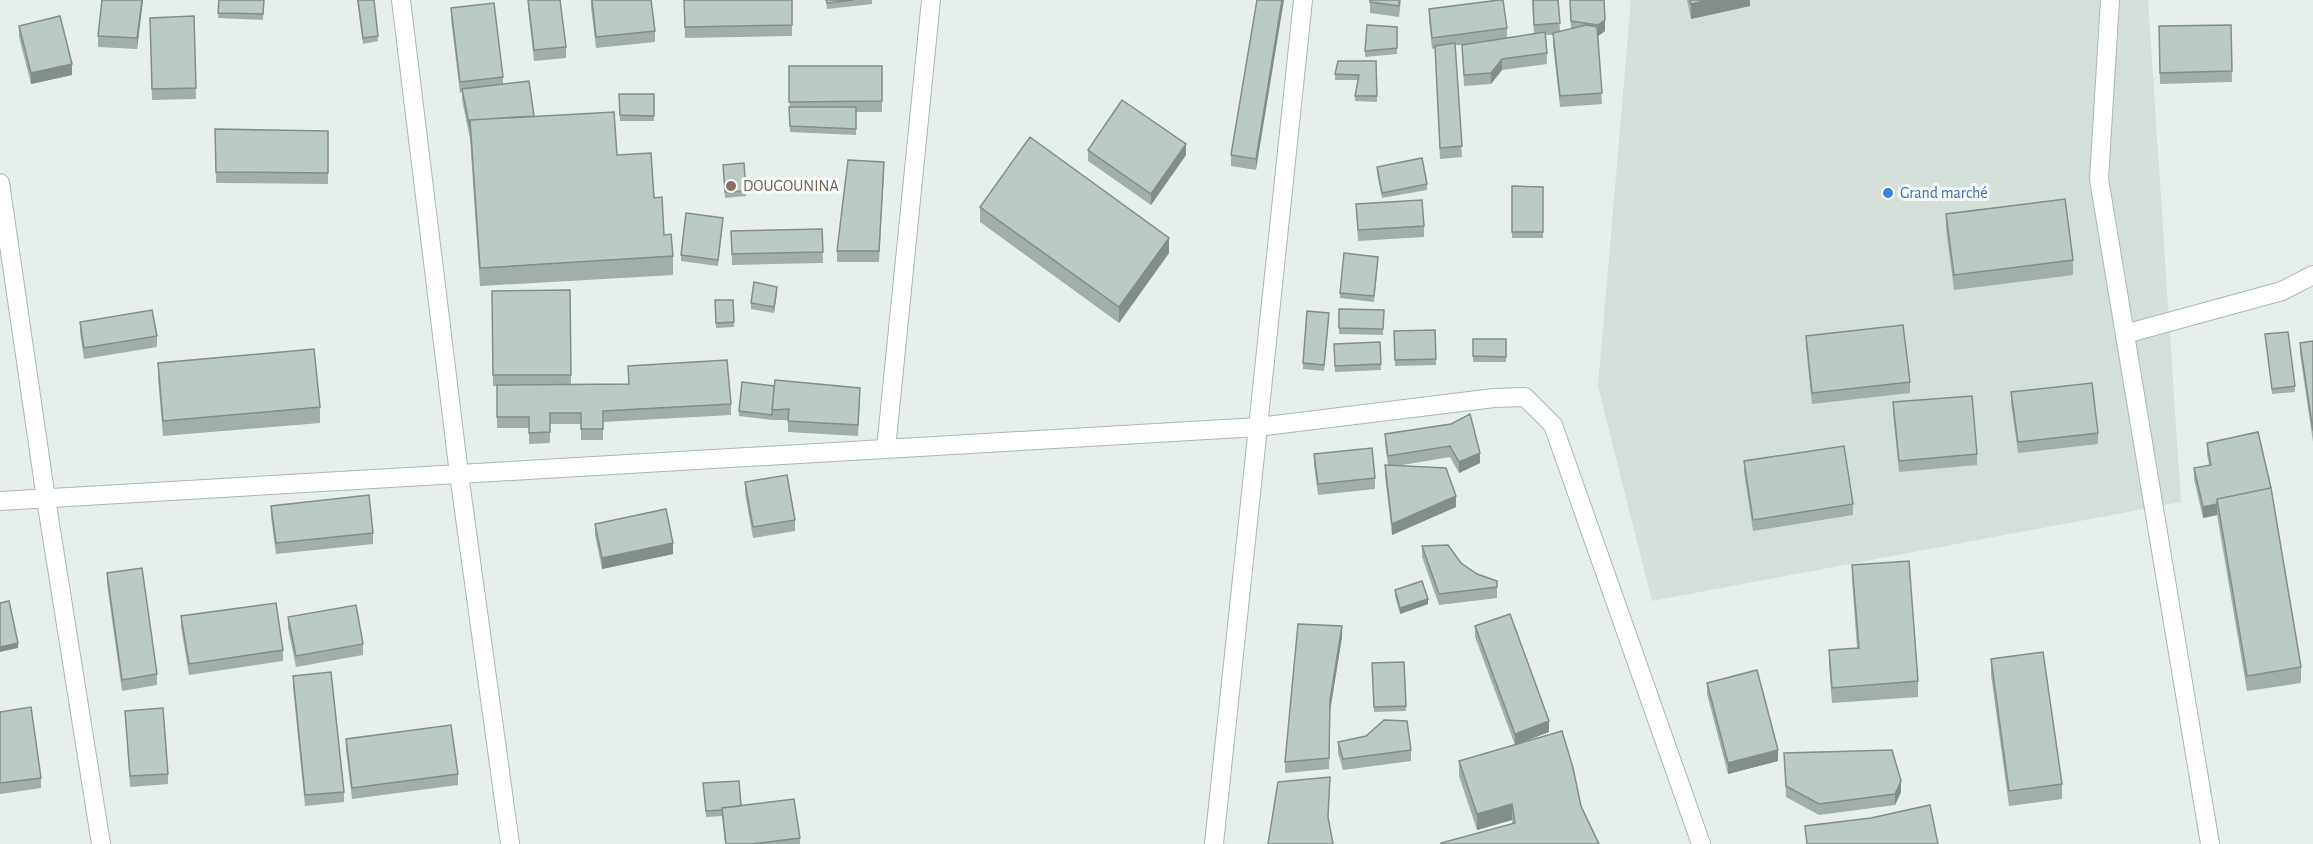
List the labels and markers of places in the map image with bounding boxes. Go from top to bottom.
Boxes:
place label: DOUGOUNINA [743,178,839,194]
marker: DOUGOUNINA [724,179,738,193]
place label: Grand marché [1900,185,1988,201]
marker: Grand marché [1881,186,1895,200]

